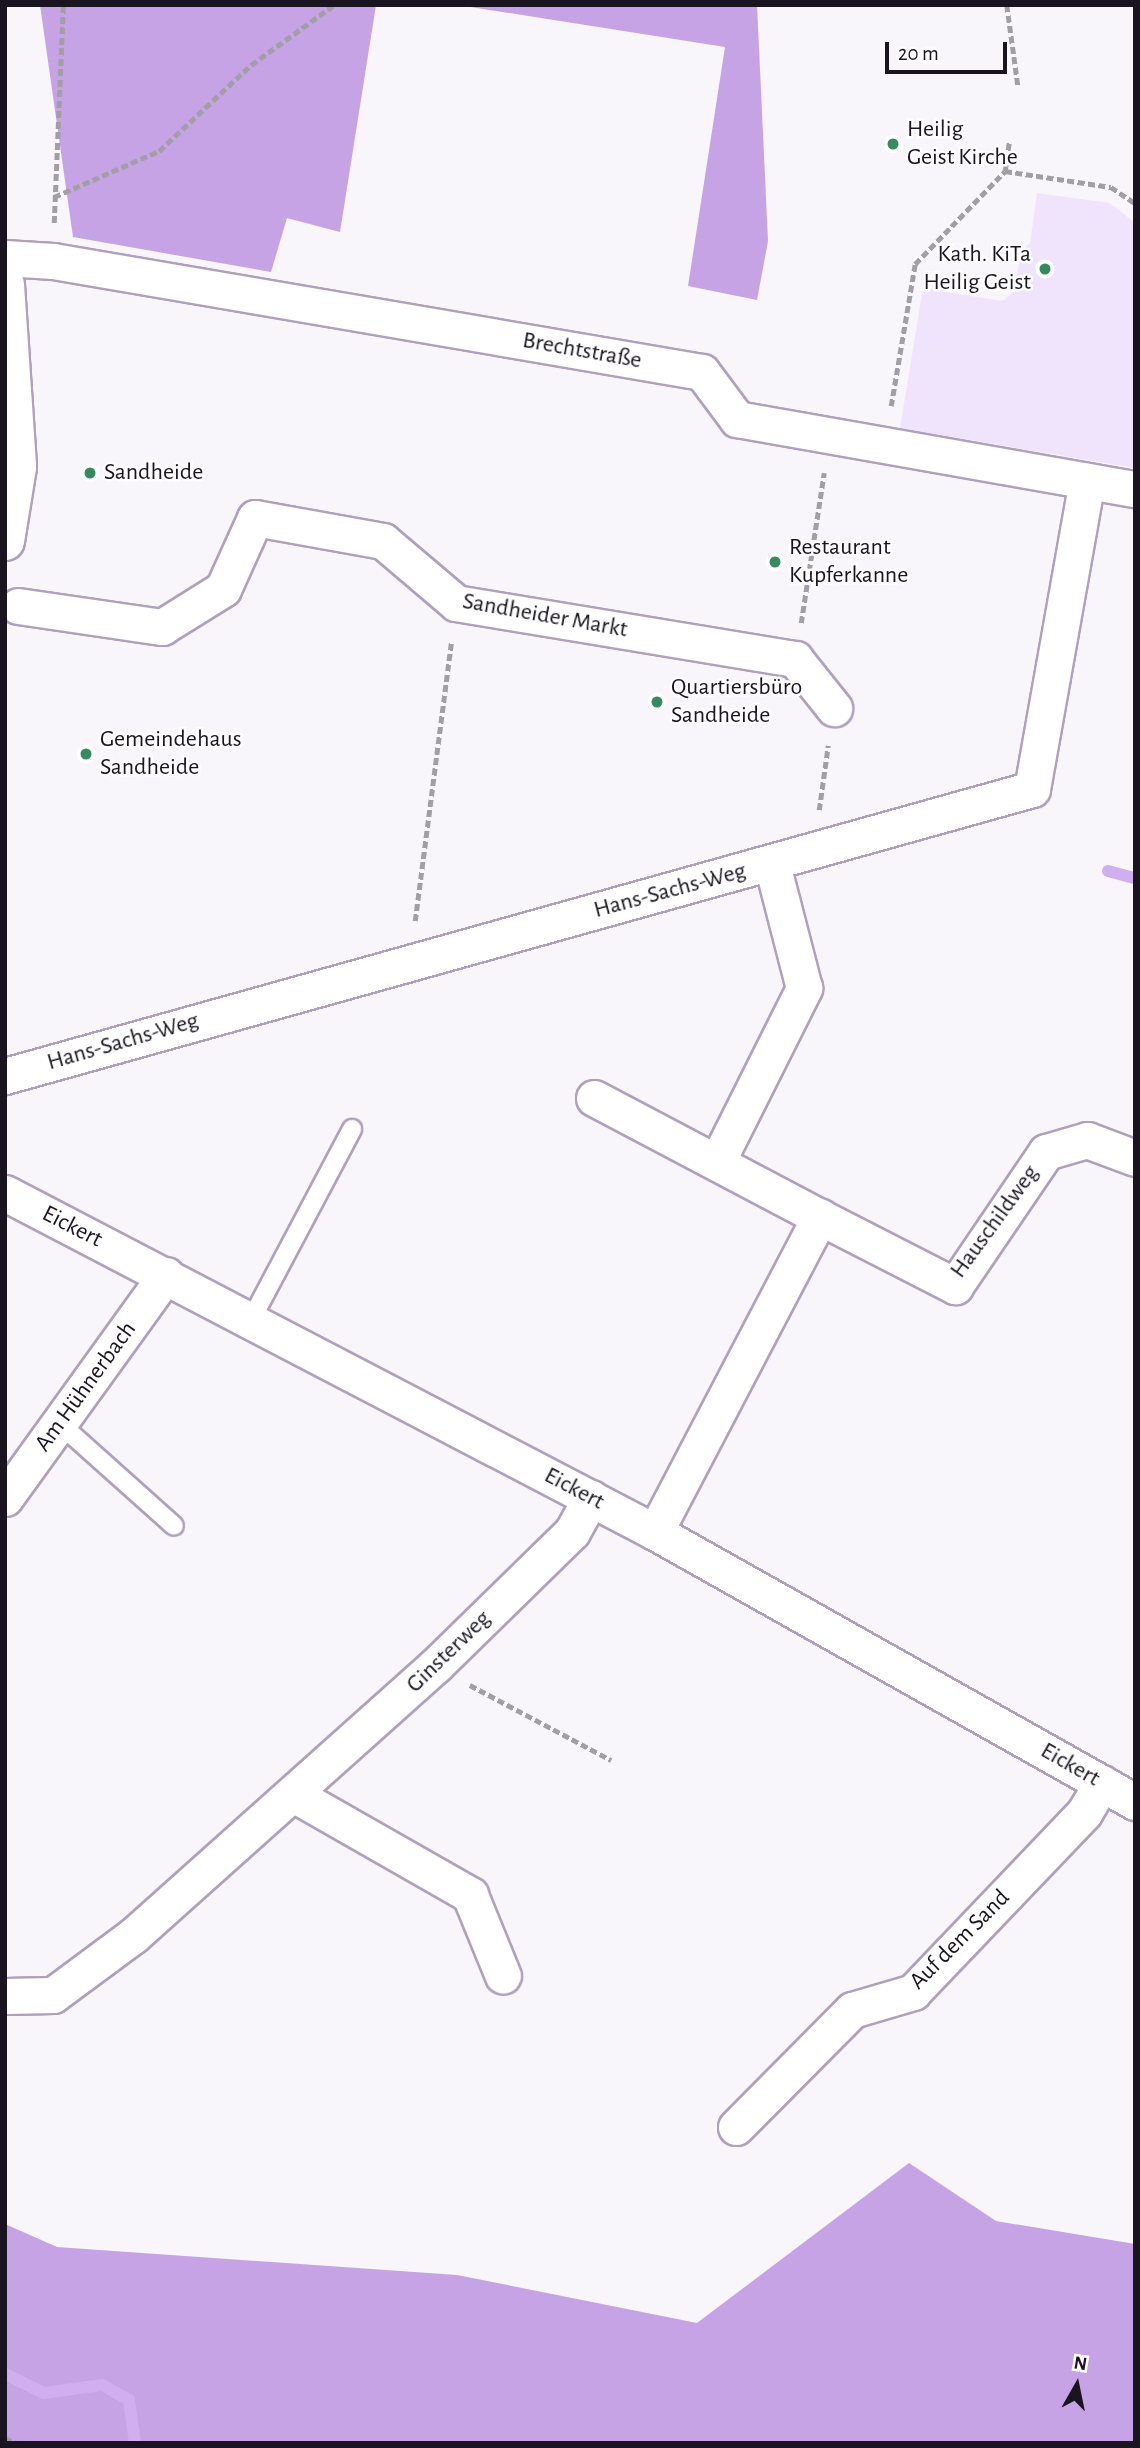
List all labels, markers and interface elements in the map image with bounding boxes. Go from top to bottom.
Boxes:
scale bar [888,28,1010,72]
text: 20 m [898,43,939,64]
place label: Heilig Geist Kirche [907,116,1018,172]
marker: Heilig Geist Kirche [885,136,901,152]
place label: Kath. KiTa Heilig Geist [923,241,1031,297]
marker: Kath. KiTa Heilig Geist [1037,261,1053,277]
street label: Brechtstraße [520,326,644,376]
place label: Sandheide [104,459,203,487]
marker: Sandheide [82,465,98,481]
place label: Restaurant Kupferkanne [789,534,908,590]
marker: Restaurant Kupferkanne [767,554,783,570]
street label: Sandheider Markt [460,587,630,645]
place label: Quartiersbüro Sandheide [671,674,802,730]
marker: Quartiersbüro Sandheide [649,694,665,710]
place label: Gemeindehaus Sandheide [100,726,242,782]
marker: Gemeindehaus Sandheide [78,746,94,762]
street label: Hans-Sachs-Weg [591,857,749,925]
street label: Hans-Sachs-Weg [44,1007,202,1077]
street label: Hauschildweg [944,1160,1046,1284]
street label: Eickert [37,1200,107,1254]
street label: Am Hühnerbach [29,1316,143,1458]
street label: Eickert [539,1461,609,1517]
street label: Ginsterweg [401,1605,497,1699]
street label: Eickert [1035,1737,1105,1793]
street label: Auf dem Sand [904,1884,1016,1996]
north arrow [1042,2350,1112,2420]
text: N [1072,2353,1088,2374]

